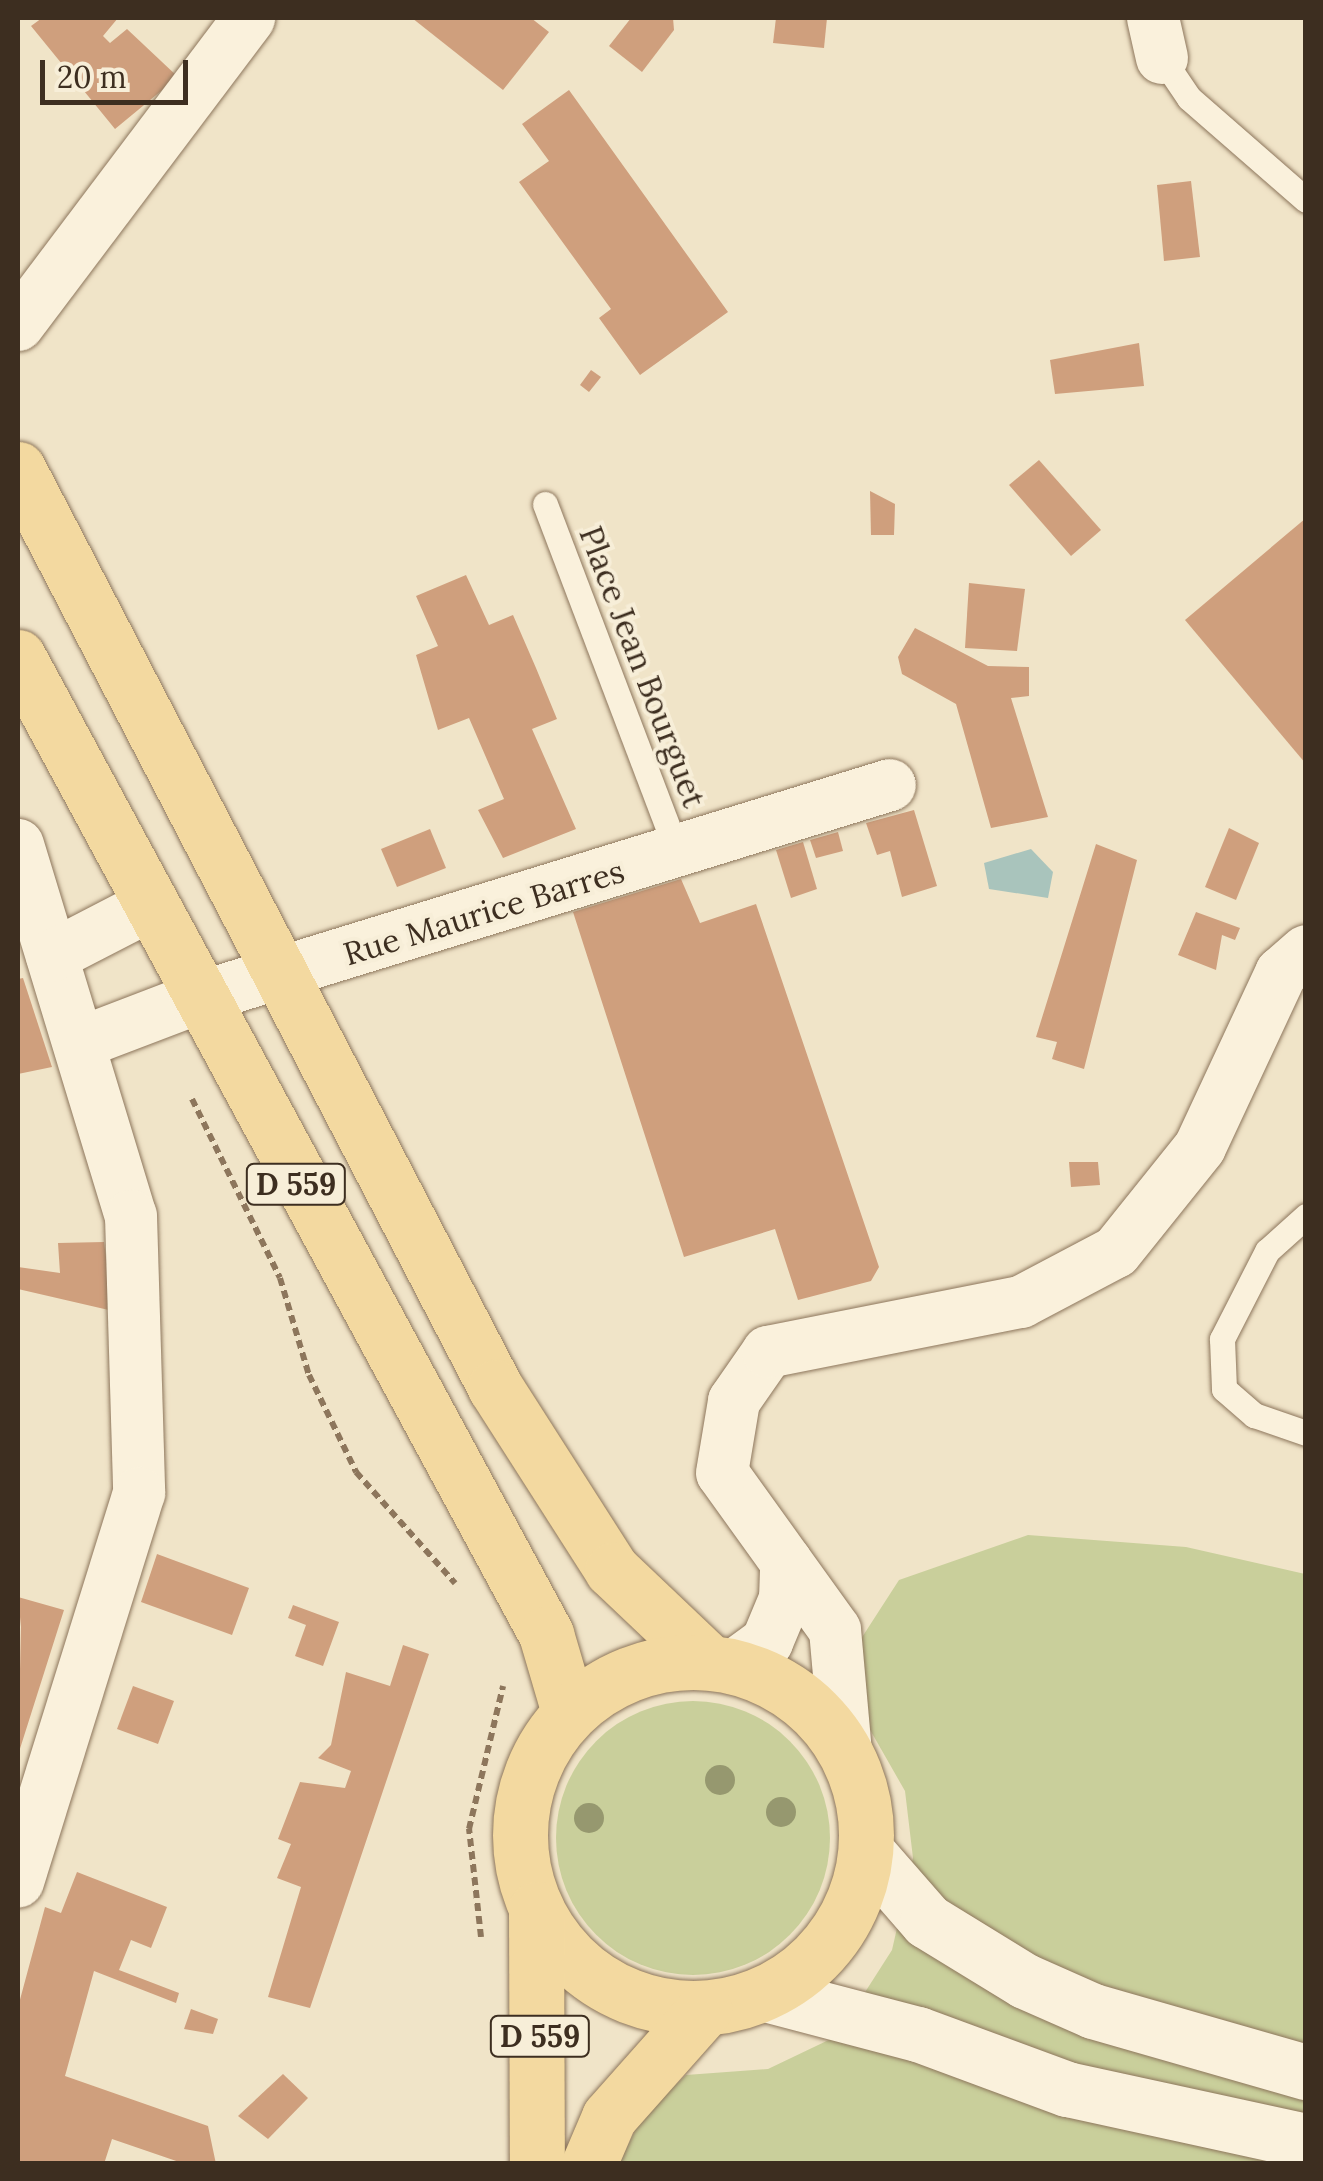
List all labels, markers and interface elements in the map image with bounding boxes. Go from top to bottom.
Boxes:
scale bar [45,40,192,102]
text: 20 m [57,58,126,96]
street label: Place Jean Bourguet [571,521,713,813]
street label: Rue Maurice Barres [339,852,629,974]
road number: D 559 [244,1159,348,1209]
road number: D 559 [488,2011,592,2061]

